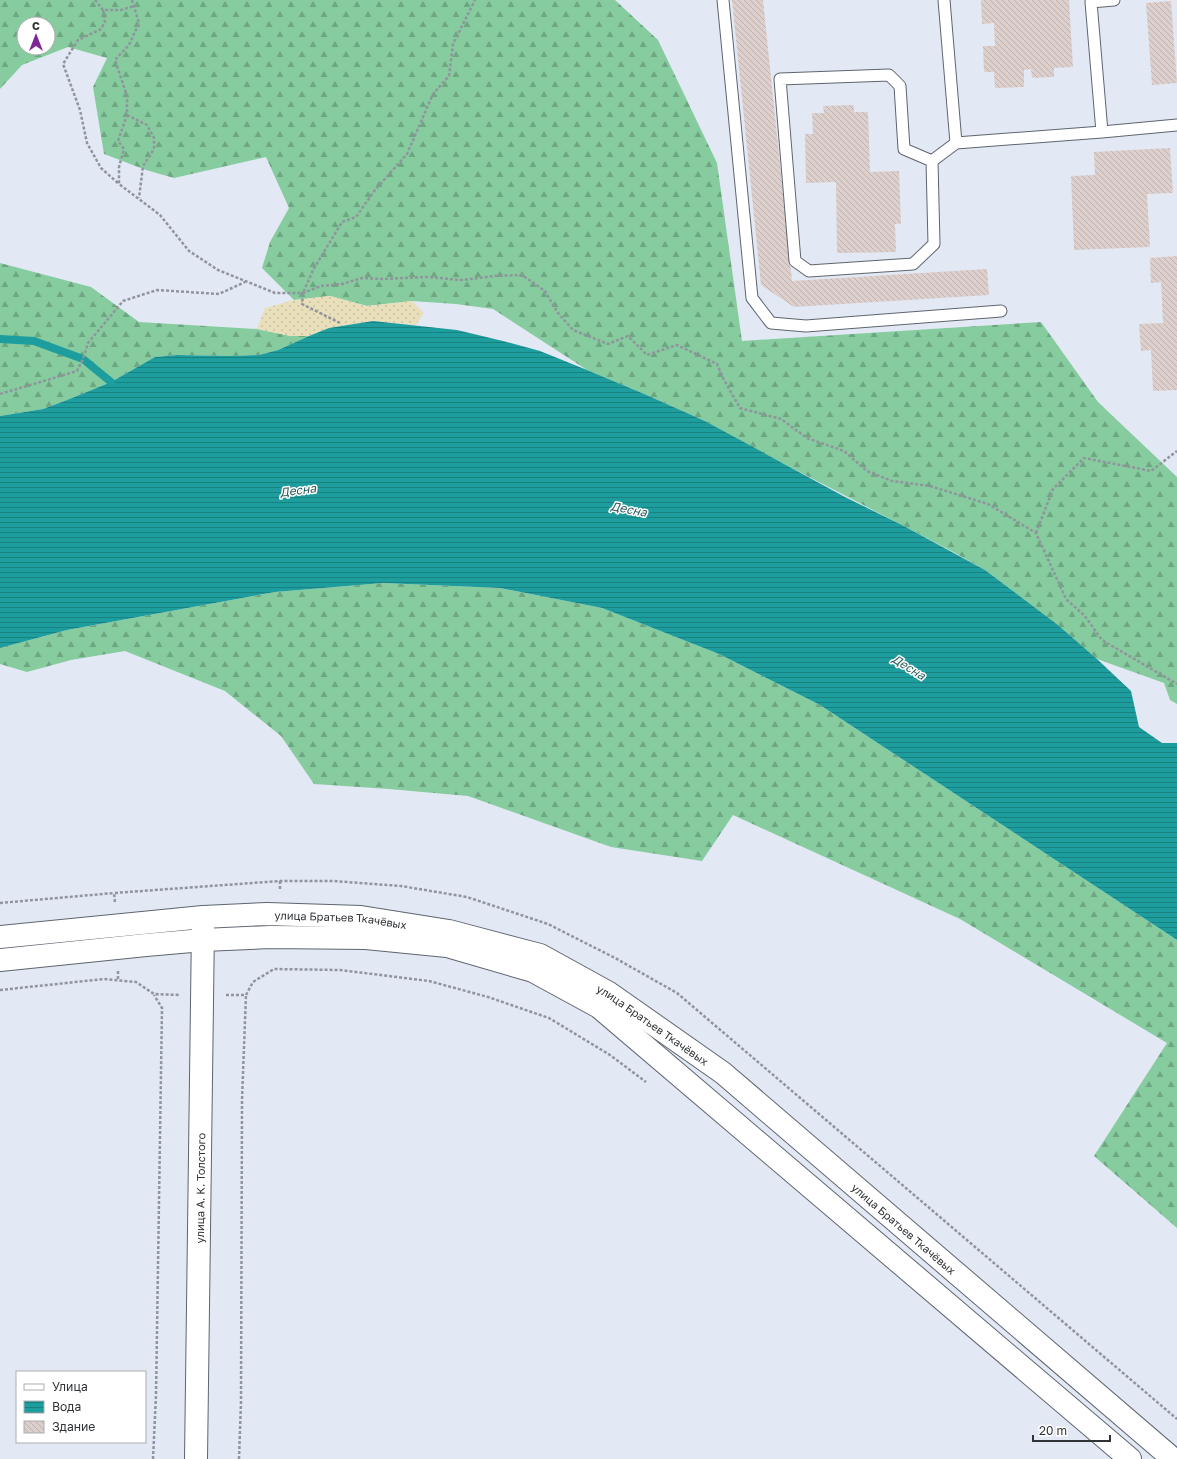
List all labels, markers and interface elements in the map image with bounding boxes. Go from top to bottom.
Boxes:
north arrow [16,16,56,56]
text: С [32,19,40,32]
water label: Десна [278,480,318,500]
water label: Десна [609,498,649,520]
water label: Десна [889,651,929,684]
street label: улица Братьев Ткачёвых [274,908,408,931]
street label: улица Братьев Ткачёвых [595,981,711,1067]
street label: улица А. К. Толстого [192,1132,207,1243]
street label: улица Братьев Ткачёвых [849,1180,959,1277]
legend [16,1371,146,1443]
text: Улица [52,1379,88,1394]
text: Вода [52,1399,81,1414]
scale bar [1033,1417,1110,1443]
text: Здание [52,1419,95,1434]
text: 20 m [1039,1423,1067,1438]

